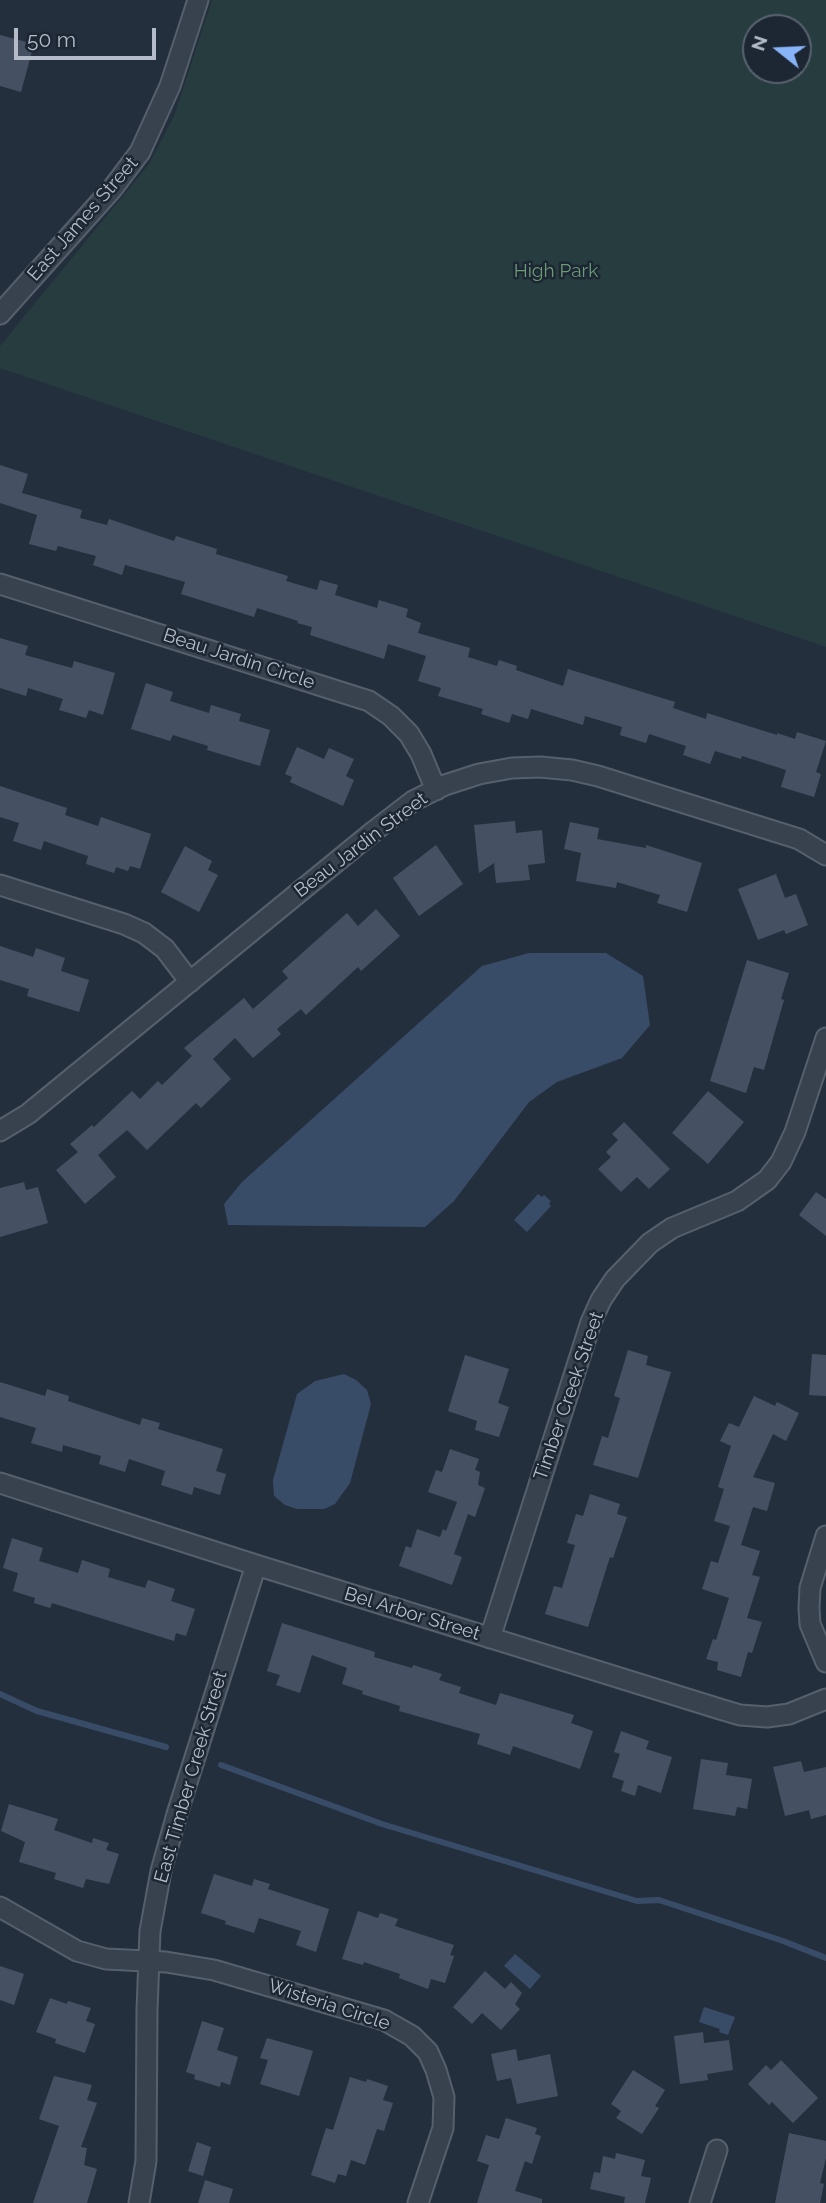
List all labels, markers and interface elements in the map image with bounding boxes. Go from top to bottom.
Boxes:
scale bar [18,14,159,58]
north arrow [742,14,812,84]
text: 50 m [27,27,76,52]
text: N [746,33,772,53]
street label: East James Street [23,152,143,286]
park label: High Park [514,260,598,282]
street label: Beau Jardin Circle [160,624,318,694]
street label: Beau Jardin Street [290,788,432,902]
street label: Timber Creek Street [529,1309,609,1483]
street label: Bel Arbor Street [341,1583,483,1645]
street label: East Timber Creek Street [150,1669,232,1885]
street label: Wisteria Circle [265,1975,393,2035]

